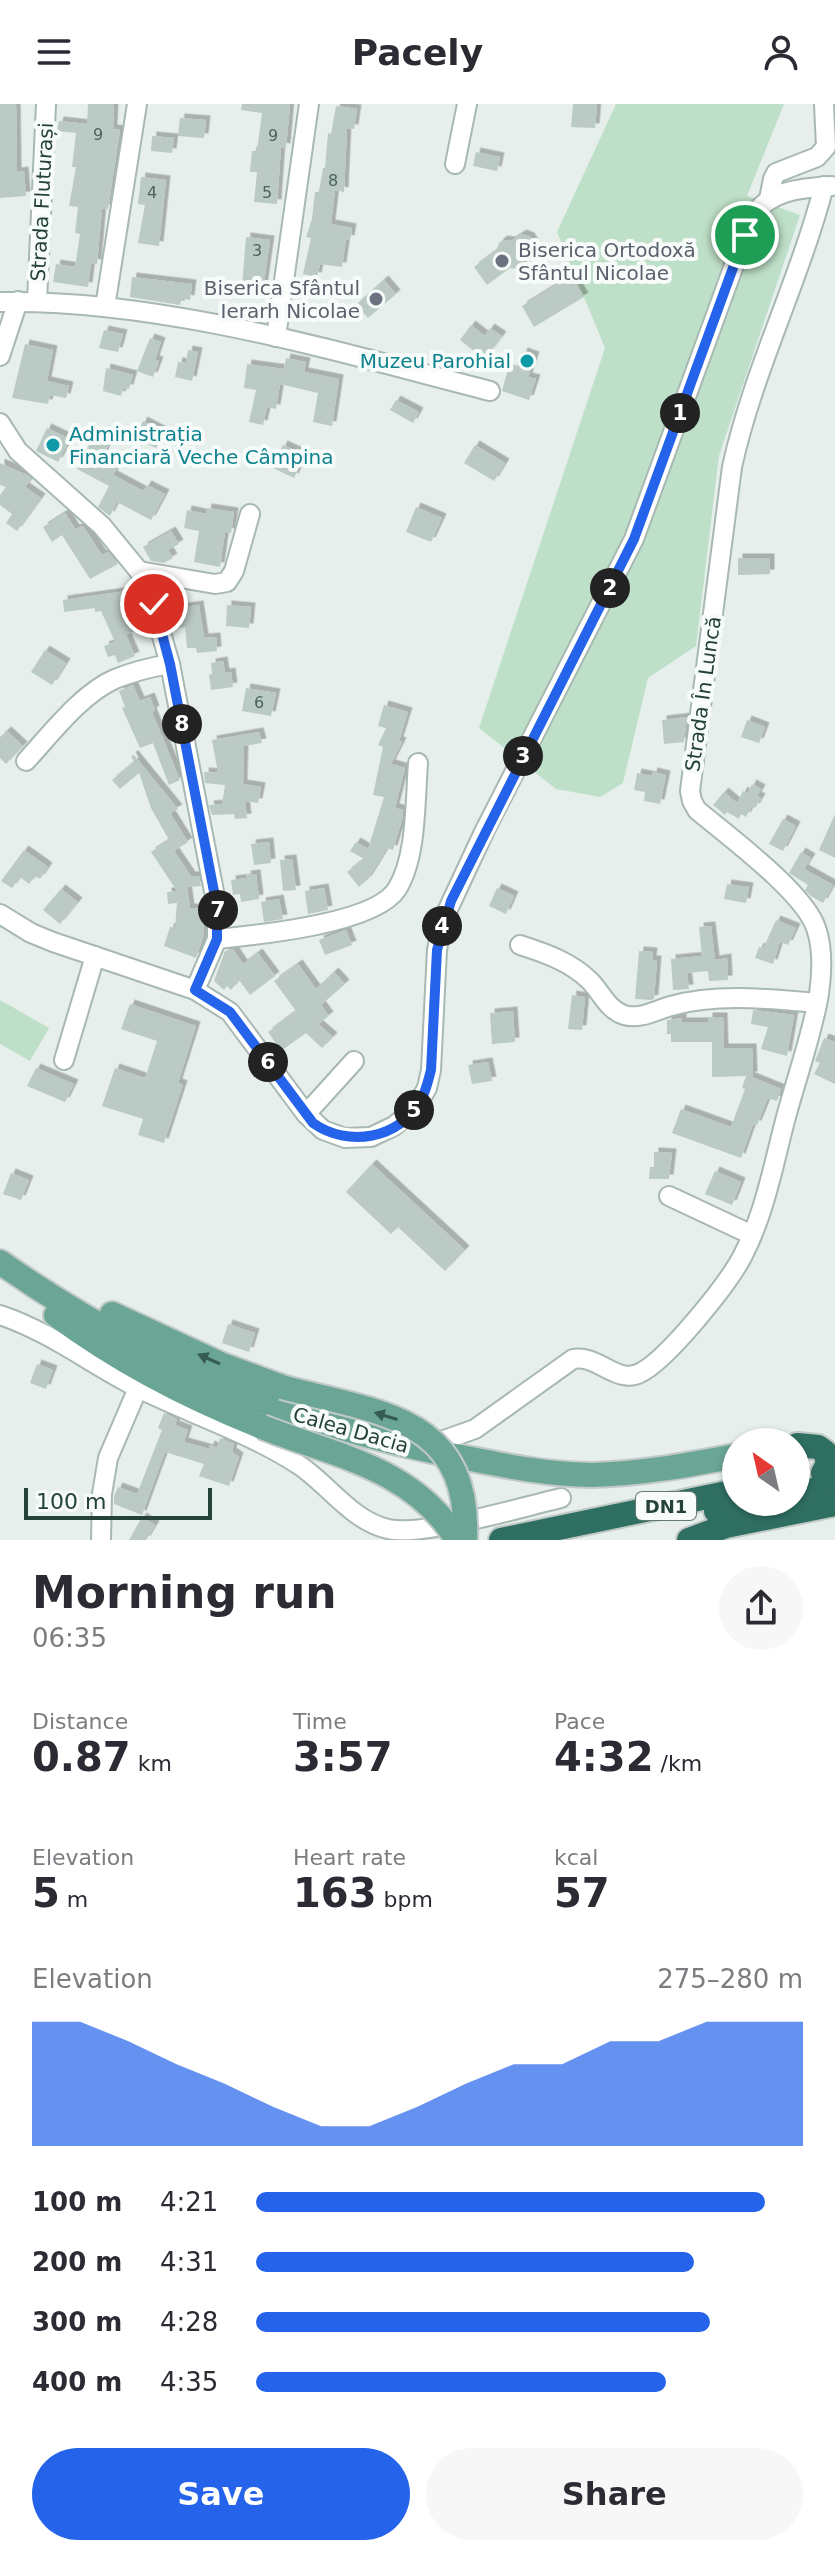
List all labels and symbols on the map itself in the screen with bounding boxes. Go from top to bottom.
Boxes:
street label: Strada Fluturași [26,122,58,282]
house number: 9 [93,125,103,144]
house number: 9 [268,126,278,145]
house number: 8 [328,171,338,190]
house number: 4 [147,183,157,202]
house number: 5 [262,183,272,202]
pin [711,201,779,269]
place label: Biserica Ortodoxă Sfântul Nicolae [518,238,696,285]
house number: 3 [252,241,262,260]
marker: Biserica Ortodoxă Sfântul Nicolae [493,252,511,270]
place label: Biserica Sfântul Ierarh Nicolae [204,276,360,323]
marker: Biserica Sfântul Ierarh Nicolae [367,290,385,308]
place label: Muzeu Parohial [360,349,511,373]
marker: Muzeu Parohial [518,352,536,370]
pin: 1 [660,393,700,433]
place label: Administrația Financiară Veche Câmpina [69,422,334,469]
marker: Administrația Financiară Veche Câmpina [44,436,62,454]
pin: 2 [590,568,630,608]
pin [120,570,188,638]
street label: Strada În Luncă [680,615,726,773]
house number: 6 [254,693,264,712]
pin: 8 [162,704,202,744]
pin: 3 [503,736,543,776]
pin: 7 [198,890,238,930]
pin: 4 [422,906,462,946]
pin: 6 [248,1042,288,1082]
pin: 5 [394,1090,434,1130]
one-way arrow [198,1352,221,1366]
street label: Calea Dacia [290,1402,412,1458]
one-way arrow [374,1410,398,1422]
north arrow [722,1428,810,1516]
scale bar [24,1484,212,1520]
road number: DN1 [636,1492,696,1520]

